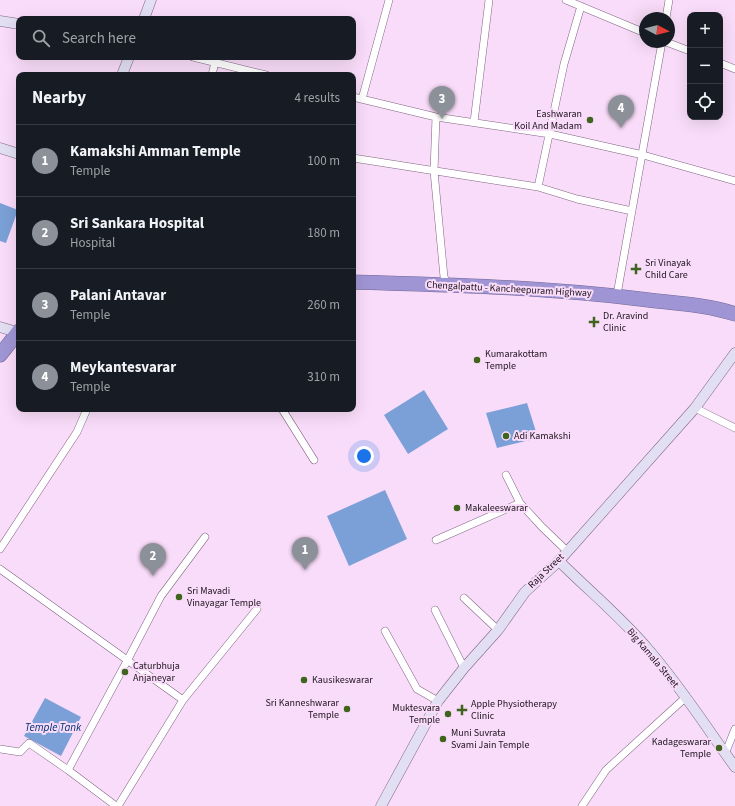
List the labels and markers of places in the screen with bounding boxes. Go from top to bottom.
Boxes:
pin: 3 [429,86,455,119]
pin: 4 [608,95,634,128]
place label: Eashwaran Koil And Madam [514,107,582,133]
marker: Eashwaran Koil And Madam [585,115,595,125]
place label: Sri Vinayak Child Care [645,256,691,282]
marker: Sri Vinayak Child Care [630,263,642,275]
place label: Dr. Aravind Clinic [603,309,648,335]
marker: Dr. Aravind Clinic [588,316,600,328]
place label: Kumarakottam Temple [485,347,547,373]
marker: Kumarakottam Temple [472,355,482,365]
place label: Adi Kamakshi [514,429,571,443]
marker: Adi Kamakshi [501,431,511,441]
place label: Makaleeswarar [465,501,528,515]
marker: Makaleeswarar [452,503,462,513]
pin: 1 [292,537,318,570]
pin: 2 [140,543,166,576]
place label: Sri Mavadi Vinayagar Temple [187,584,261,610]
marker: Sri Mavadi Vinayagar Temple [174,592,184,602]
place label: Caturbhuja Anjaneyar [133,659,180,685]
marker: Caturbhuja Anjaneyar [120,667,130,677]
place label: Kausikeswarar [312,673,373,687]
marker: Kausikeswarar [299,675,309,685]
place label: Sri Kanneshwarar Temple [265,696,340,722]
place label: Apple Physiotherapy Clinic [471,697,557,723]
place label: Muktesvara Temple [392,701,440,727]
marker: Sri Kanneshwarar Temple [342,704,352,714]
marker: Apple Physiotherapy Clinic [456,704,468,716]
marker: Muktesvara Temple [443,709,453,719]
place label: Muni Suvrata Svami Jain Temple [451,726,529,752]
marker: Muni Suvrata Svami Jain Temple [438,734,448,744]
place label: Kadageswarar Temple [652,735,712,761]
marker: Kadageswarar Temple [714,743,724,753]

